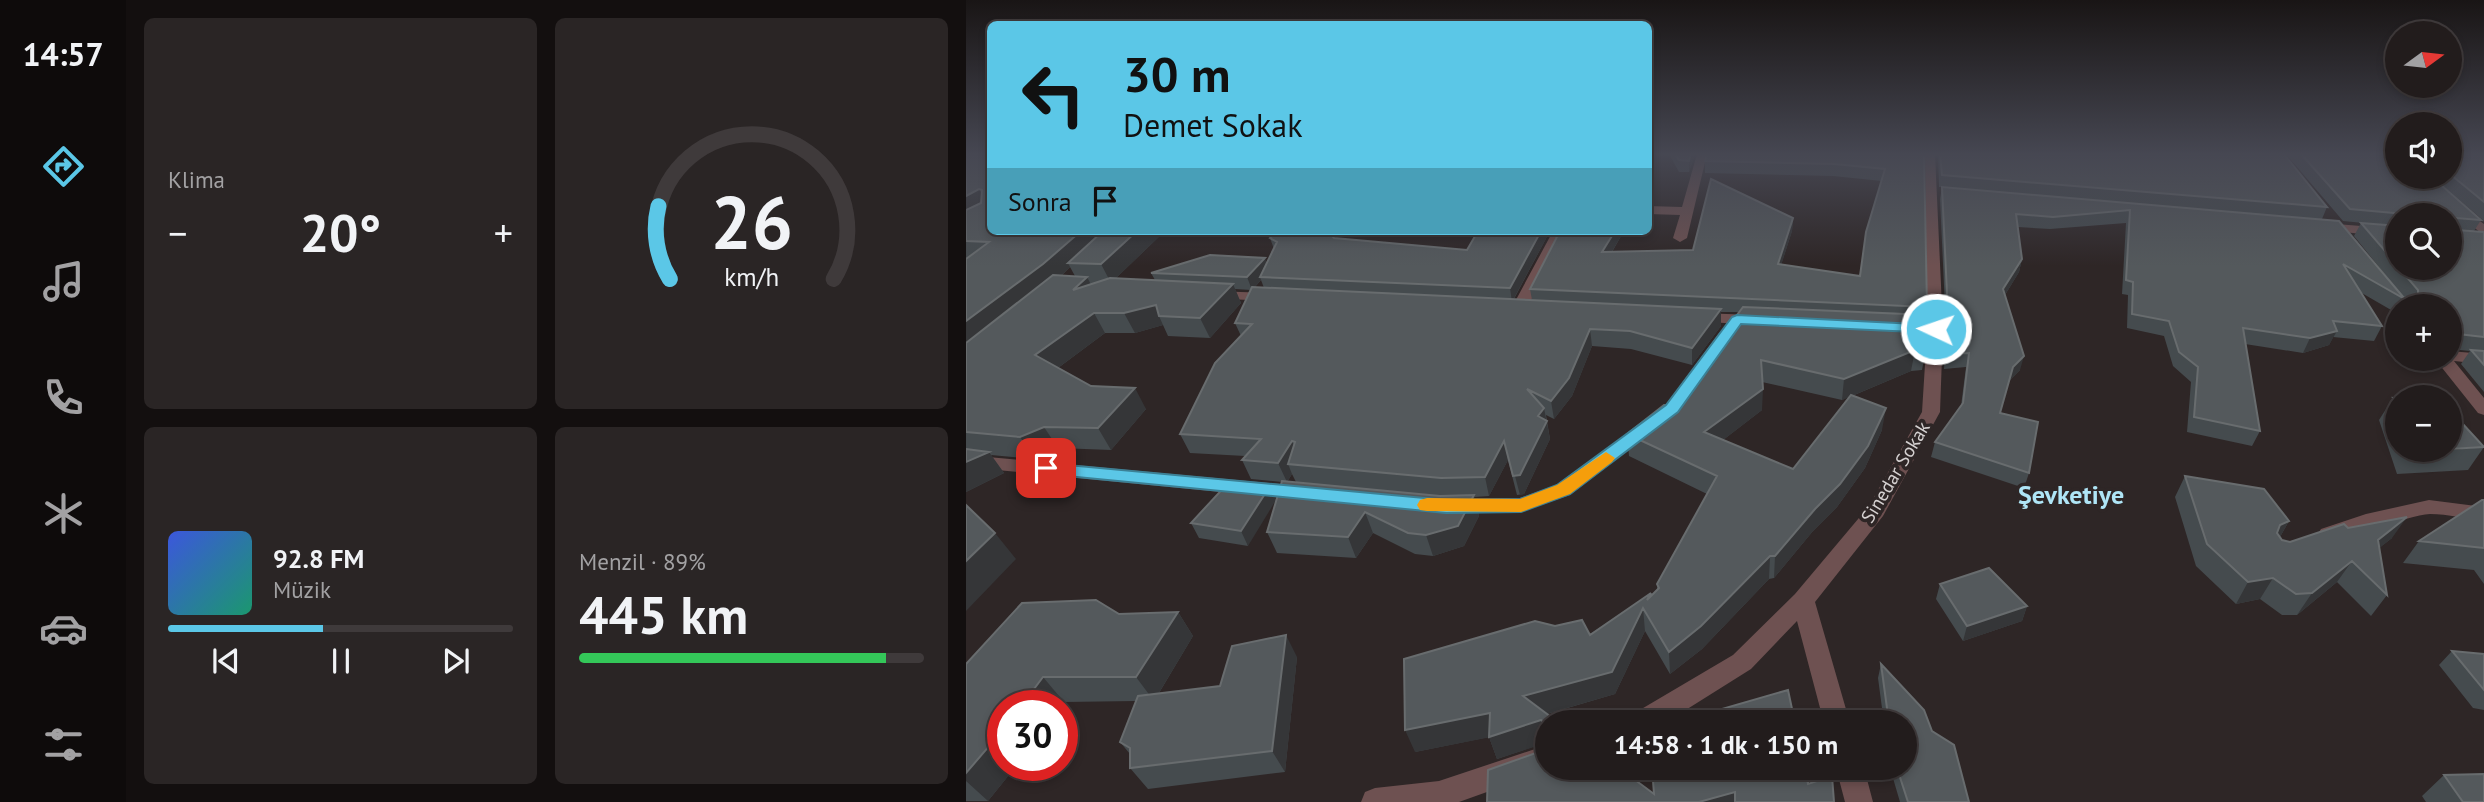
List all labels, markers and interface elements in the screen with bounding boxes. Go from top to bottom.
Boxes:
north arrow [2385,21,2462,98]
map controls [2385,21,2462,462]
text: 14:57 [22,33,104,75]
text: 30 m [1123,42,1230,106]
icon: left [1008,49,1099,140]
text: Demet Sokak [1123,104,1303,146]
button: sound [2385,112,2462,189]
icon: directions [39,142,88,191]
text: Klima [168,165,225,194]
text: 26 [710,176,793,270]
icon: arrive [1086,182,1124,220]
text: Sonra [1008,185,1072,218]
text: 20° [300,199,381,266]
button: search [2385,203,2462,280]
text: − [168,208,187,257]
text: + [494,208,513,257]
icon: music [39,257,88,306]
text: km/h [724,261,779,293]
position arrow [1899,292,1973,366]
button: + [2385,294,2462,371]
icon: phone [39,373,88,422]
button: − [2385,385,2462,462]
street label: Sinedar Sokak [1855,417,1935,527]
pin [1016,438,1076,498]
icon: arrive [1027,449,1065,487]
district label: Şevketiye [2018,478,2124,511]
icon: climate [39,489,88,538]
text: 92.8 FM [273,542,364,575]
text: Menzil · 89% [579,547,706,576]
text: Müzik [273,575,331,604]
text: 445 km [579,581,748,648]
icon: car [39,604,88,653]
icon: previous [207,642,245,680]
icon: pause [322,642,360,680]
icon: next [437,642,475,680]
speed limit sign: 30 [987,690,1078,781]
icon: filters [39,720,88,769]
text: 14:58 · 1 dk · 150 m [1614,728,1838,761]

